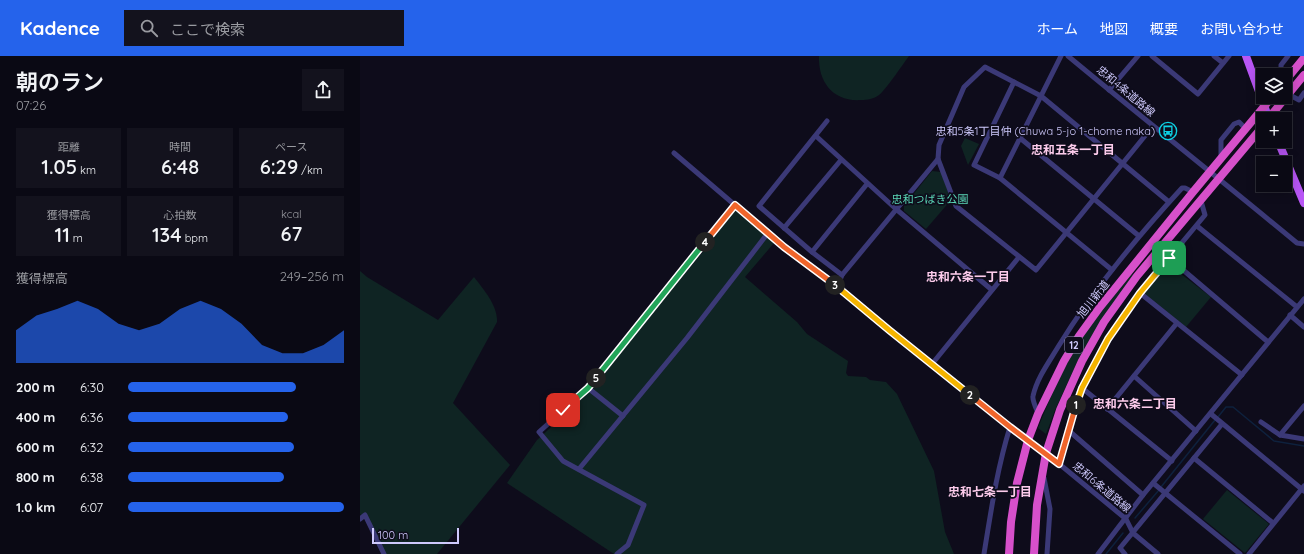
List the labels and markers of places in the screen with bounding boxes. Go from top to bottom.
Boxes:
bus stop icon: 忠和5条1丁目仲 (Chuwa 5-jo 1-chome naka) [1158,121,1178,141]
place label: 忠和5条1丁目仲 (Chuwa 5-jo 1-chome naka) [935,124,1155,138]
pin: 4 [695,232,715,252]
pin [1152,241,1186,275]
pin: 3 [825,275,845,295]
pin: 5 [586,368,606,388]
pin: 2 [960,385,980,405]
pin [546,393,580,427]
pin: 1 [1066,395,1086,415]

